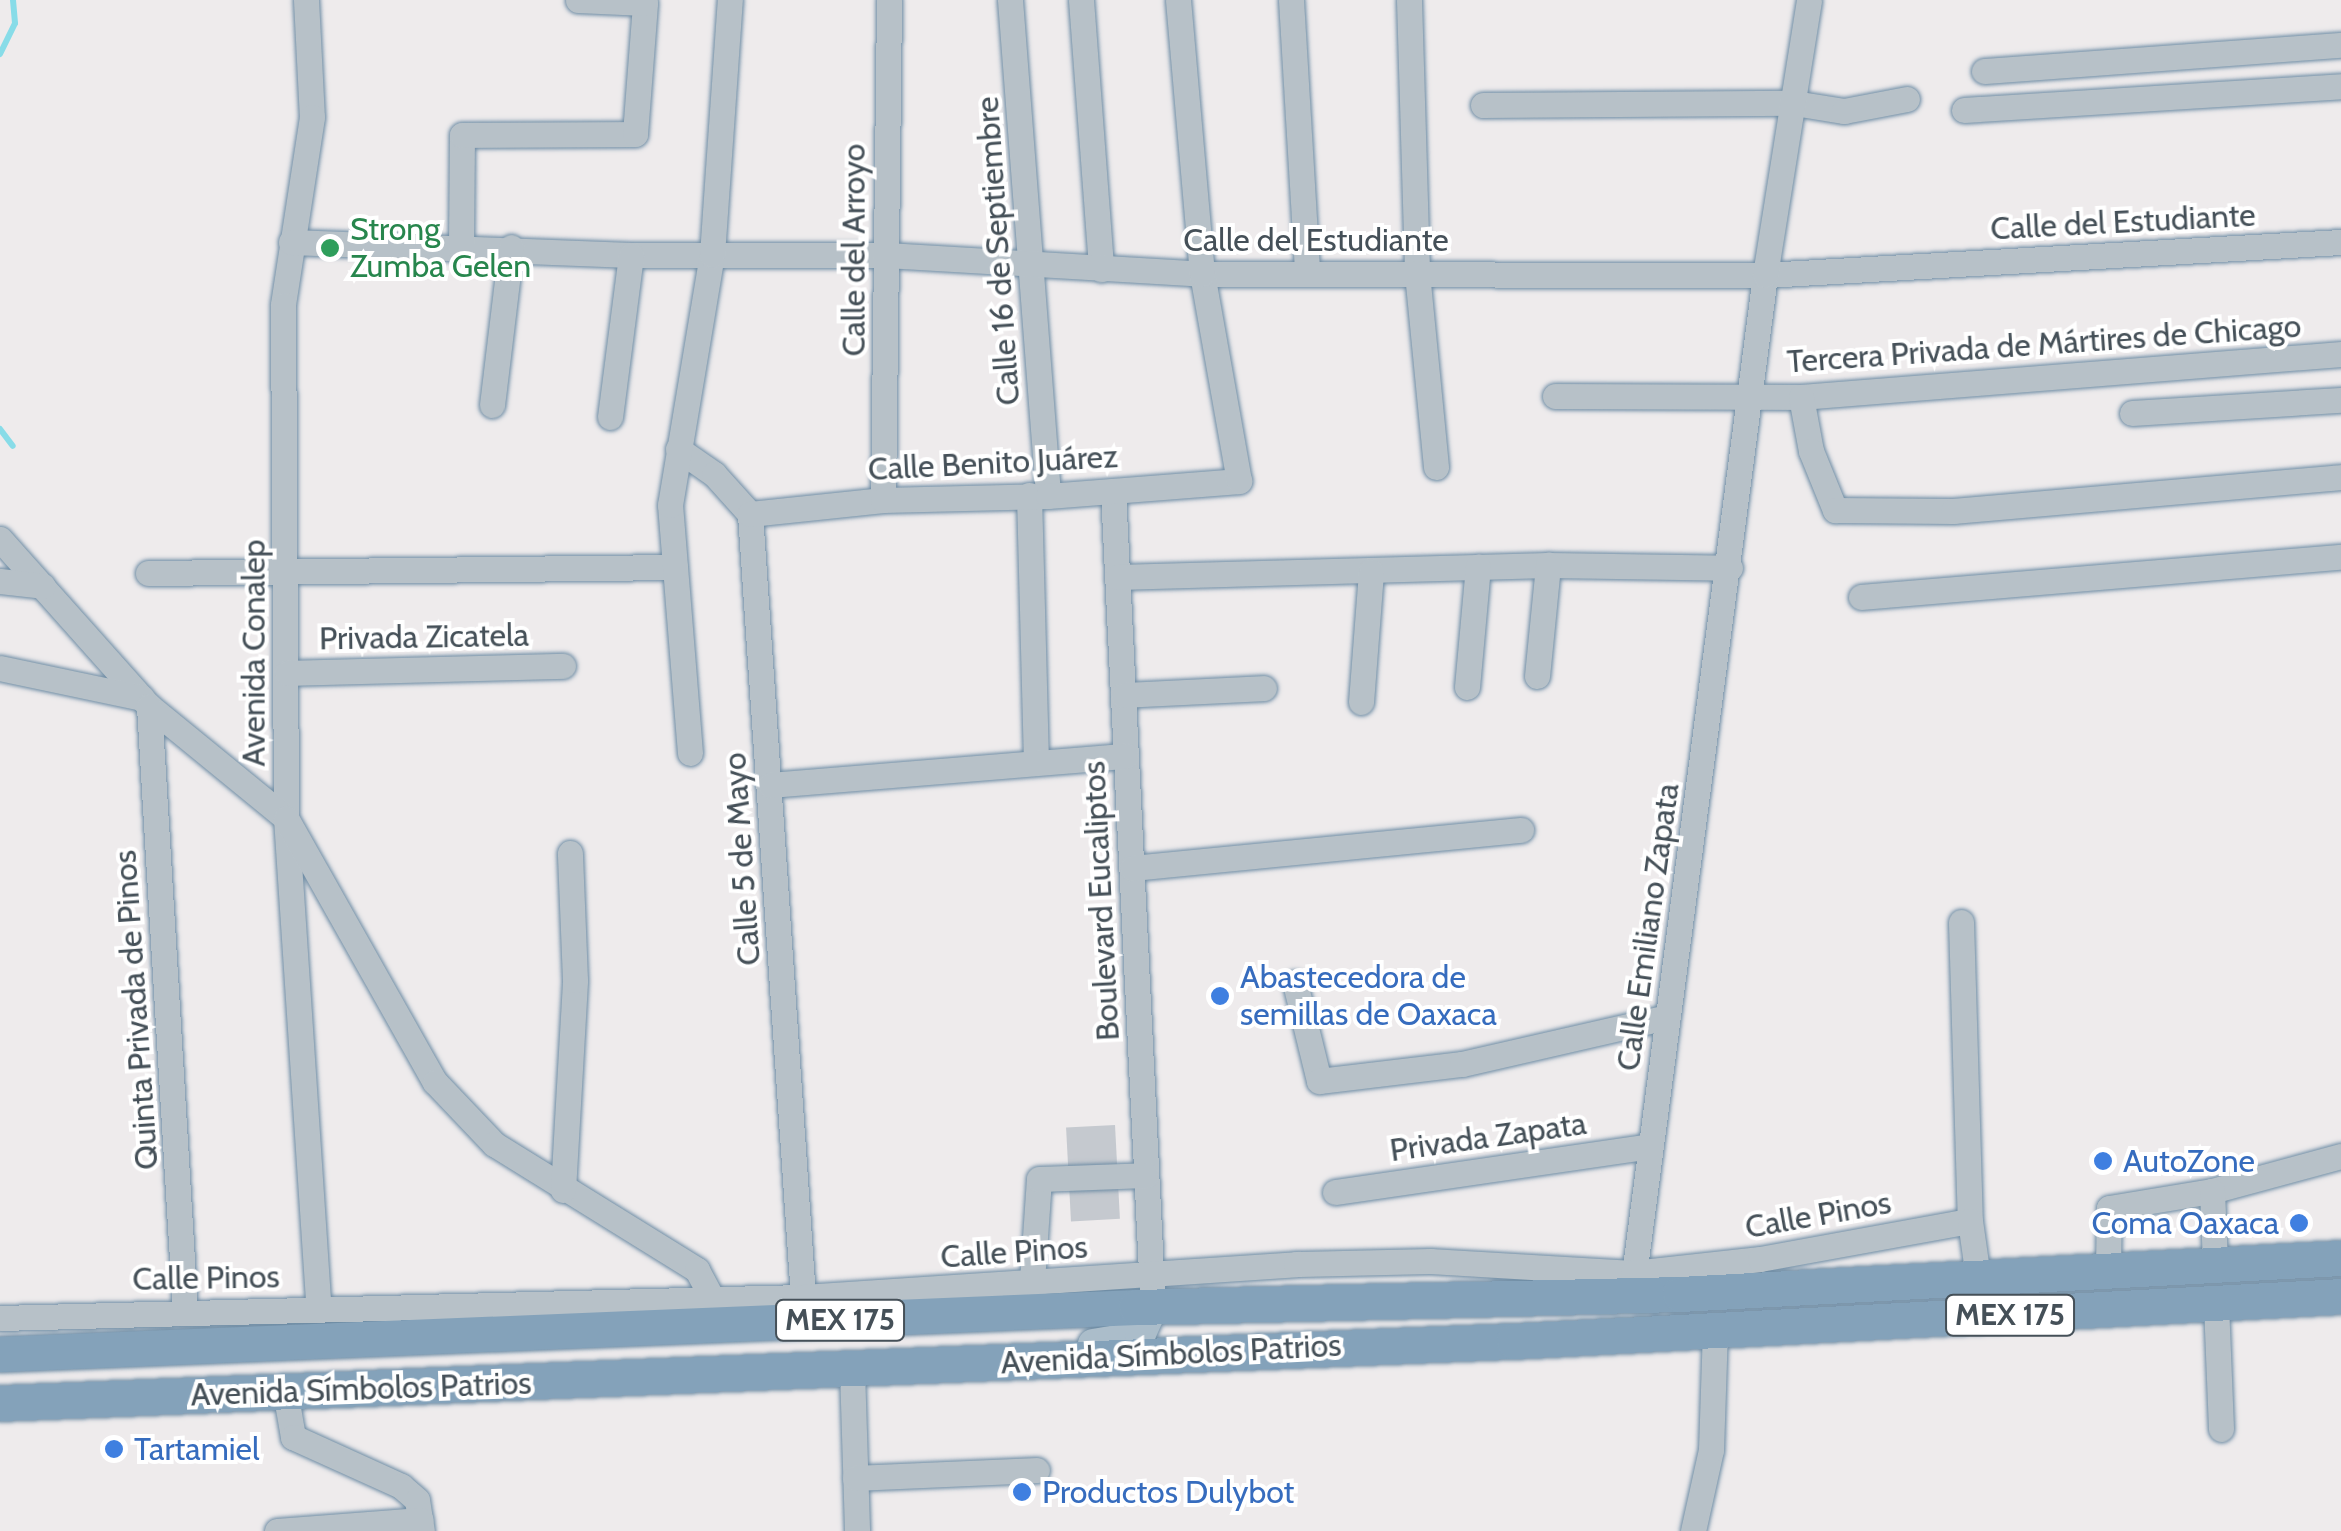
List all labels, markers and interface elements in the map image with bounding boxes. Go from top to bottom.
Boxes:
street label: Calle 16 de Septiembre [968,95,1028,407]
street label: Calle del Arroyo [835,144,873,356]
street label: Calle del Estudiante [1989,196,2257,248]
place label: Strong Zumba Gelen [350,211,531,286]
street label: Calle del Estudiante [1183,221,1449,259]
marker: Strong Zumba Gelen [319,237,341,259]
street label: Tercera Privada de Mártires de Chicago [1786,307,2302,381]
street label: Calle Benito Juárez [867,437,1119,489]
street label: Avenida Conalep [235,539,273,767]
street label: Privada Zicatela [319,616,529,658]
street label: Calle 5 de Mayo [715,751,769,967]
street label: Boulevard Eucaliptos [1075,760,1127,1042]
street label: Calle Emiliano Zapata [1609,781,1687,1073]
street label: Quinta Privada de Pinos [106,849,166,1171]
place label: Abastecedora de semillas de Oaxaca [1240,959,1497,1034]
marker: Abastecedora de semillas de Oaxaca [1209,985,1231,1007]
street label: Privada Zapata [1387,1104,1589,1170]
place label: AutoZone [2123,1142,2255,1180]
marker: AutoZone [2092,1150,2114,1172]
street label: Calle Pinos [1742,1183,1894,1247]
place label: Coma Oaxaca [2092,1204,2279,1242]
marker: Coma Oaxaca [2288,1212,2310,1234]
street label: Calle Pinos [939,1228,1089,1276]
street label: Calle Pinos [132,1258,280,1298]
road number: MEX 175 [1945,1290,2075,1340]
road number: MEX 175 [775,1295,905,1345]
street label: Avenida Símbolos Patrios [1000,1326,1342,1382]
street label: Avenida Símbolos Patrios [190,1364,532,1414]
place label: Tartamiel [134,1430,260,1468]
marker: Tartamiel [103,1438,125,1460]
place label: Productos Dulybot [1042,1473,1294,1511]
marker: Productos Dulybot [1011,1481,1033,1503]

